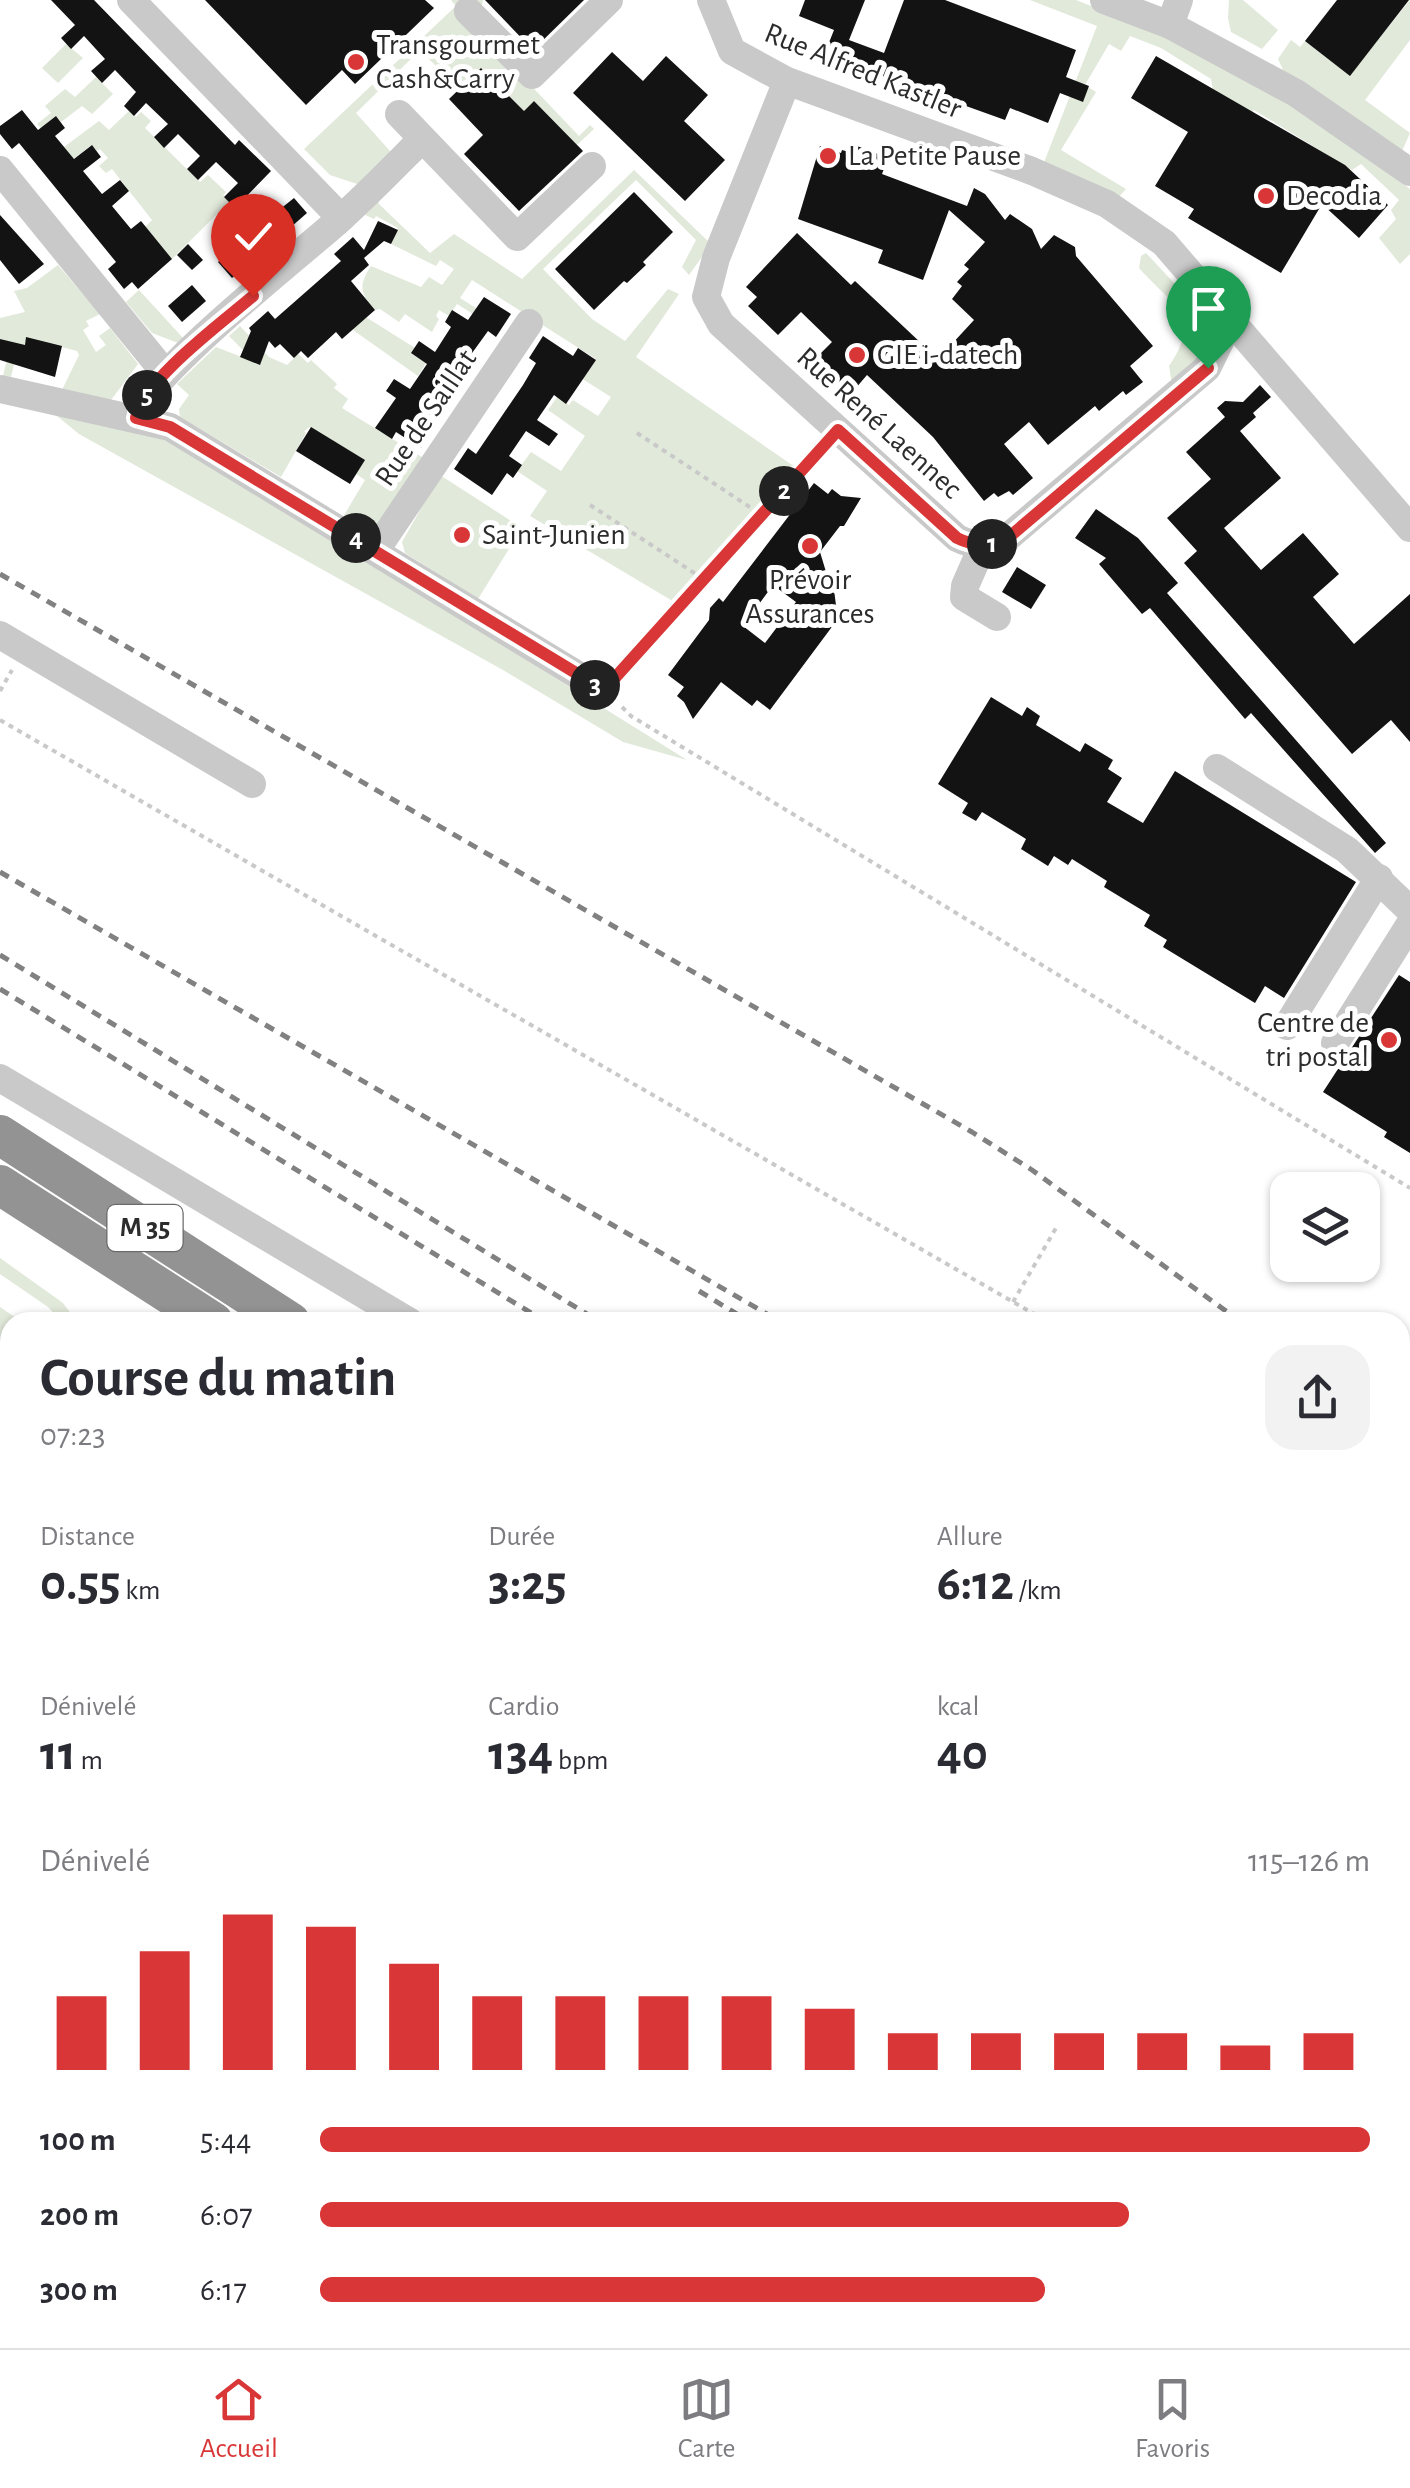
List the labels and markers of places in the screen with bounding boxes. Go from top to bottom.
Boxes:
place label: Transgourmet Cash&Carry [376,30,540,94]
marker: Transgourmet Cash&Carry [345,51,367,73]
place label: La Petite Pause [848,141,1021,171]
marker: La Petite Pause [817,145,839,167]
place label: Decodia [1286,181,1382,211]
marker: Decodia [1255,185,1277,207]
pin [211,194,296,297]
pin [1166,266,1251,369]
place label: GIE i-datech [877,340,1018,370]
marker: GIE i-datech [846,344,868,366]
pin: 5 [122,370,172,420]
pin: 2 [759,466,809,516]
pin: 4 [331,513,381,563]
pin: 1 [967,519,1017,569]
place label: Saint-Junien [482,520,626,550]
marker: Saint-Junien [451,524,473,546]
marker: Prévoir Assurances [799,535,821,557]
place label: Prévoir Assurances [745,565,875,629]
pin: 3 [570,660,620,710]
place label: Centre de tri postal [1257,1008,1369,1072]
marker: Centre de tri postal [1378,1029,1400,1051]

